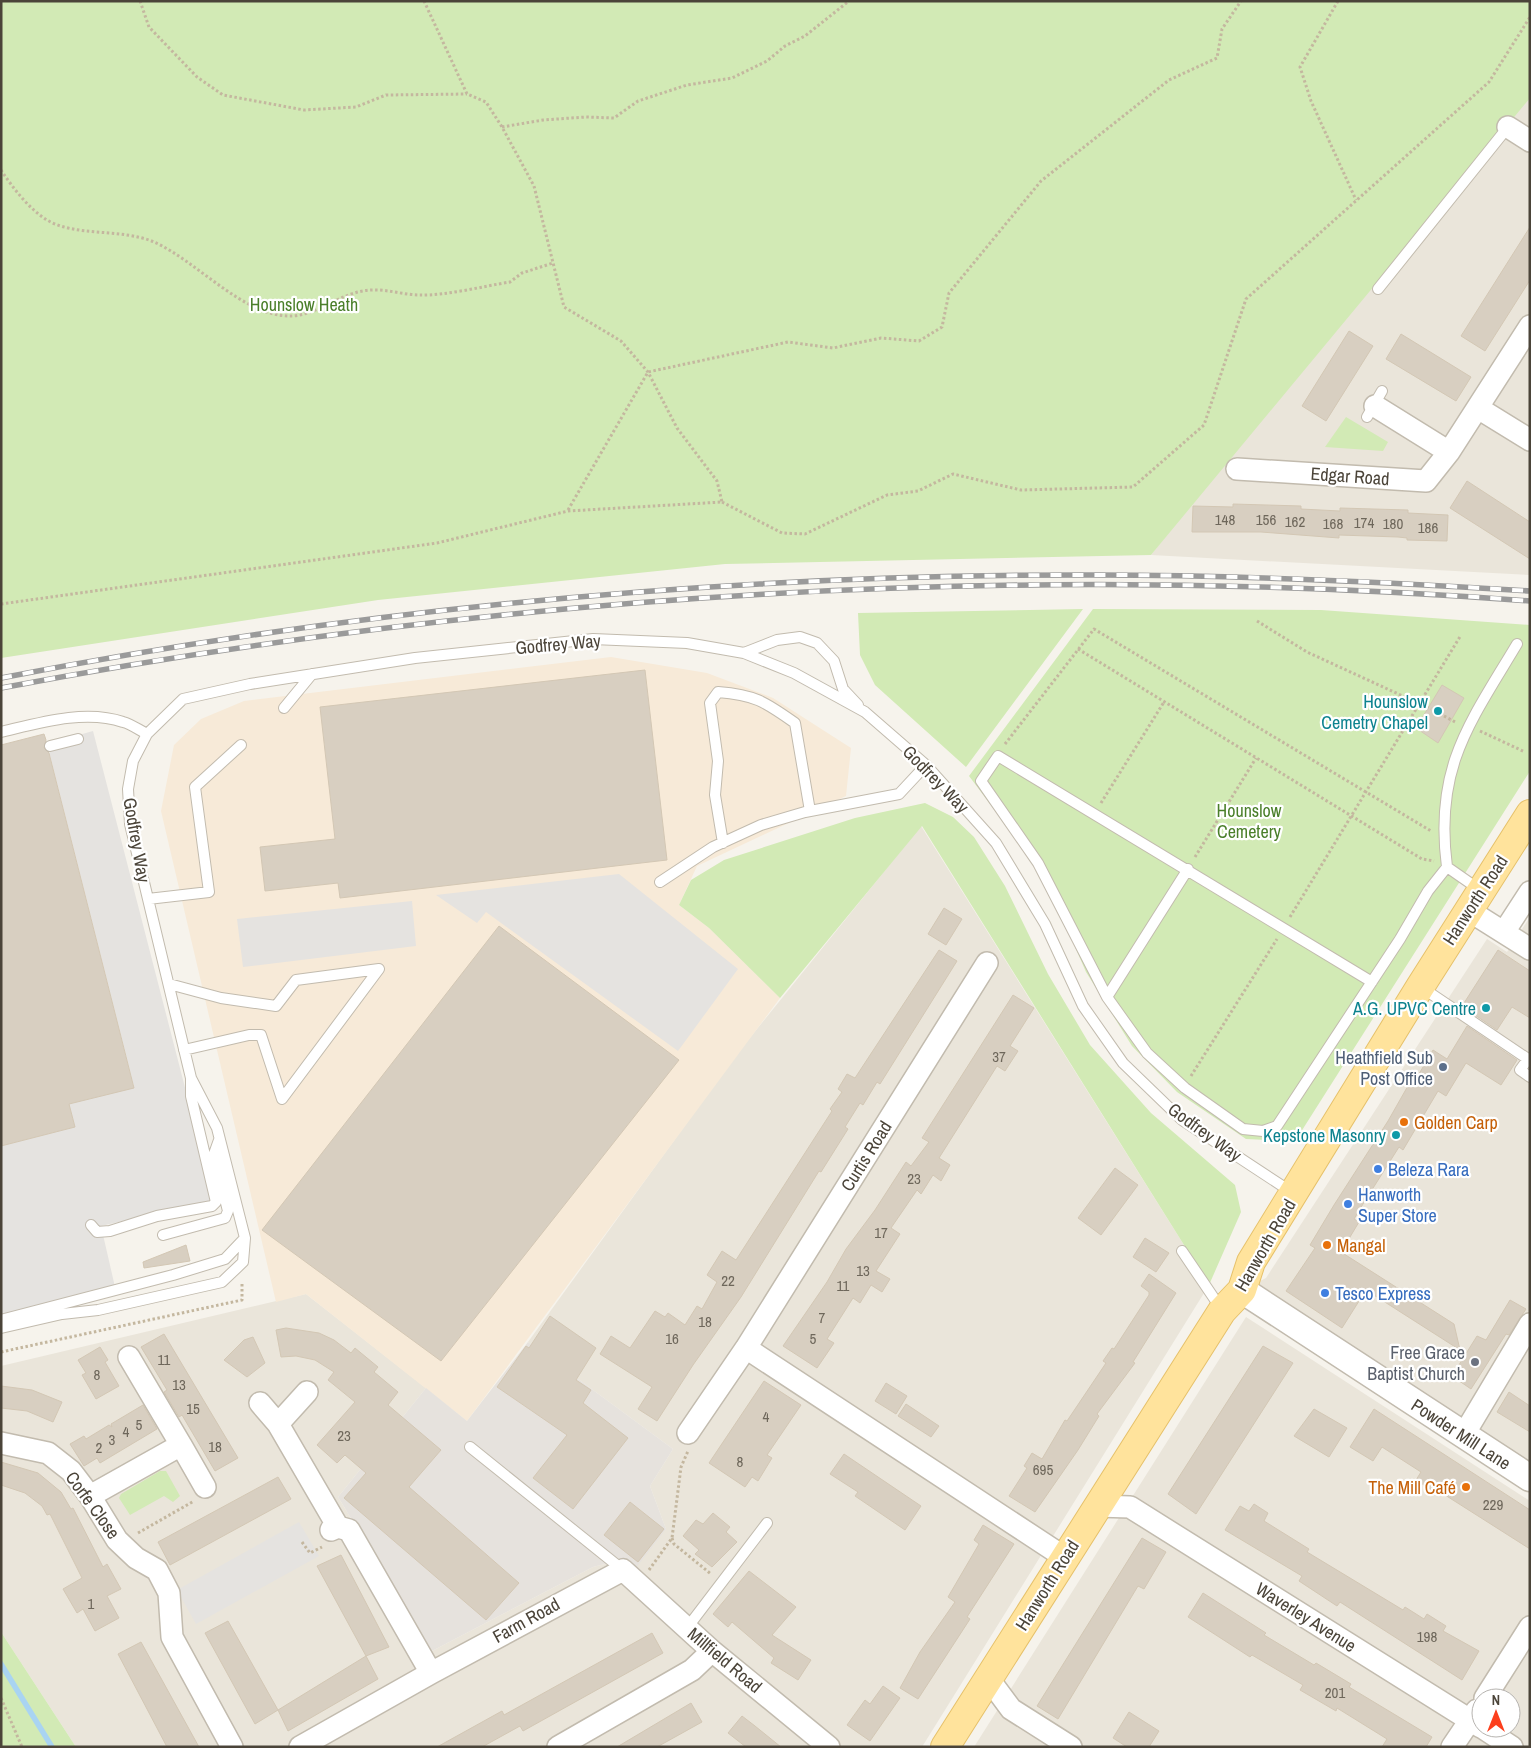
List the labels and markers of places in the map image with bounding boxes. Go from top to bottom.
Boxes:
place label: Hounslow Cemetry Chapel [1321,689,1428,735]
marker: Hounslow Cemetry Chapel [1432,705,1444,717]
place label: A.G. UPVC Centre [1352,996,1476,1021]
marker: A.G. UPVC Centre [1480,1002,1492,1014]
place label: Heathfield Sub Post Office [1335,1045,1433,1091]
marker: Heathfield Sub Post Office [1437,1061,1449,1073]
place label: Golden Carp [1414,1110,1498,1135]
marker: Golden Carp [1398,1116,1410,1128]
place label: Kepstone Masonry [1263,1123,1387,1148]
marker: Kepstone Masonry [1390,1129,1402,1141]
place label: Beleza Rara [1388,1157,1469,1182]
marker: Beleza Rara [1372,1163,1384,1175]
place label: Hanworth Super Store [1358,1182,1437,1228]
marker: Hanworth Super Store [1342,1198,1354,1210]
place label: Mangal [1337,1233,1385,1258]
marker: Mangal [1321,1239,1333,1251]
place label: Tesco Express [1335,1281,1431,1306]
marker: Tesco Express [1319,1287,1331,1299]
place label: Free Grace Baptist Church [1367,1340,1465,1386]
marker: Free Grace Baptist Church [1469,1356,1481,1368]
place label: The Mill Café [1368,1475,1456,1500]
marker: The Mill Café [1460,1481,1472,1493]

